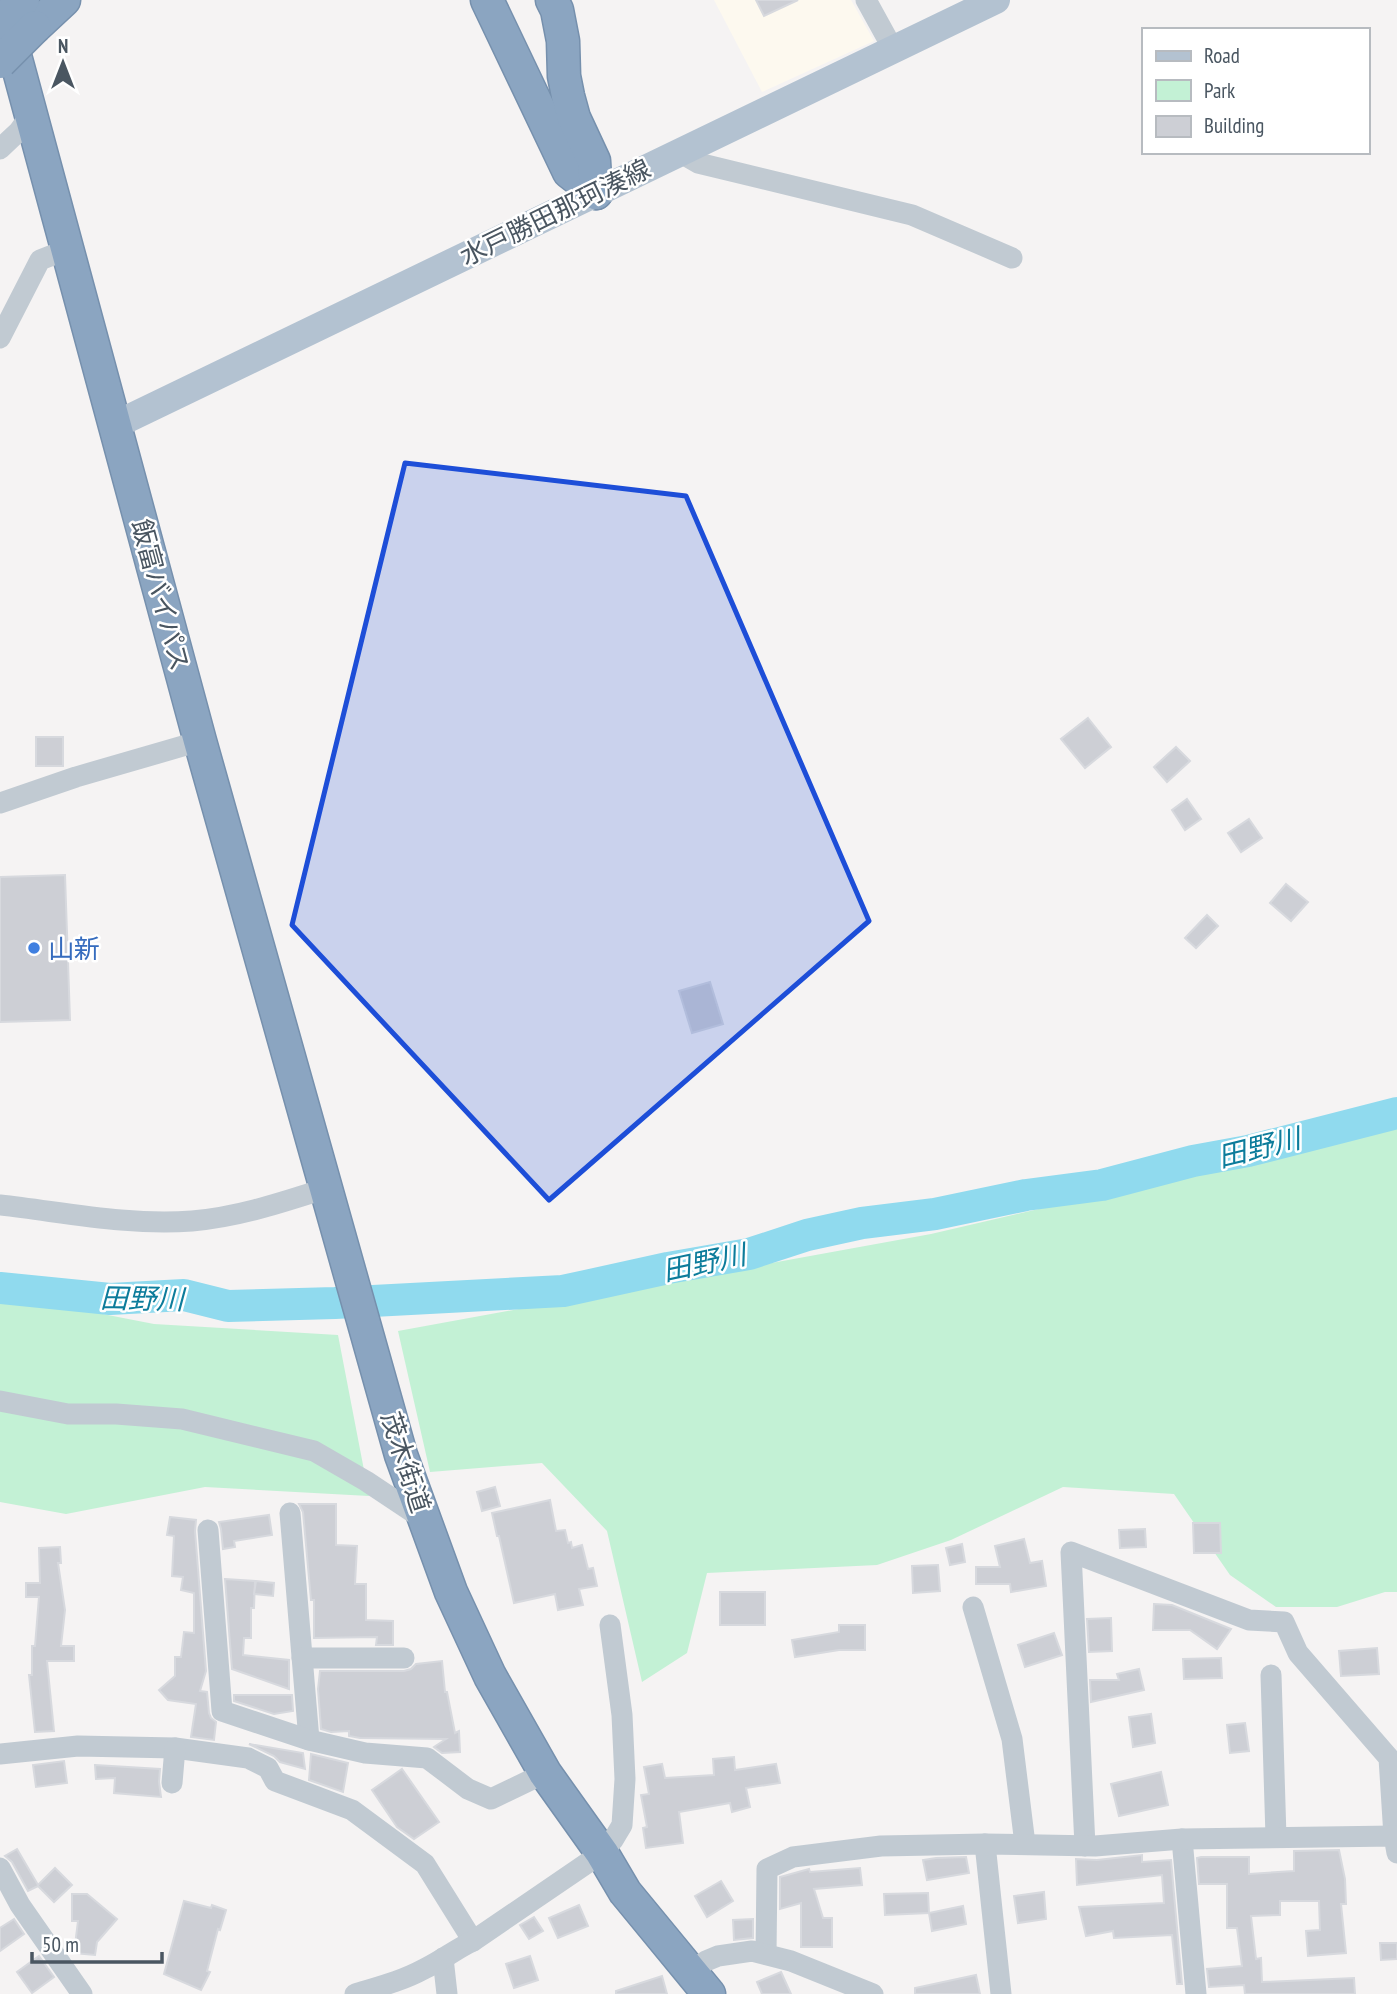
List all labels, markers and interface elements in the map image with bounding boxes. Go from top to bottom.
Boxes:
north arrow [28,28,98,98]
legend [1142,28,1369,154]
text: N [58,34,68,58]
text: Road [1204,42,1240,69]
text: Park [1204,77,1235,104]
text: Building [1204,112,1264,139]
street label: 水戸勝田那珂湊線 [454,152,656,272]
street label: 飯富バイパス [125,516,197,674]
place label: 山新 [48,932,100,965]
marker: 山新 [26,940,42,956]
water label: 田野川 [1214,1118,1307,1175]
water label: 田野川 [659,1235,752,1289]
water label: 田野川 [100,1279,187,1317]
street label: 茂木街道 [374,1407,438,1517]
scale bar [32,1920,161,1964]
text: 50 m [42,1931,79,1958]

